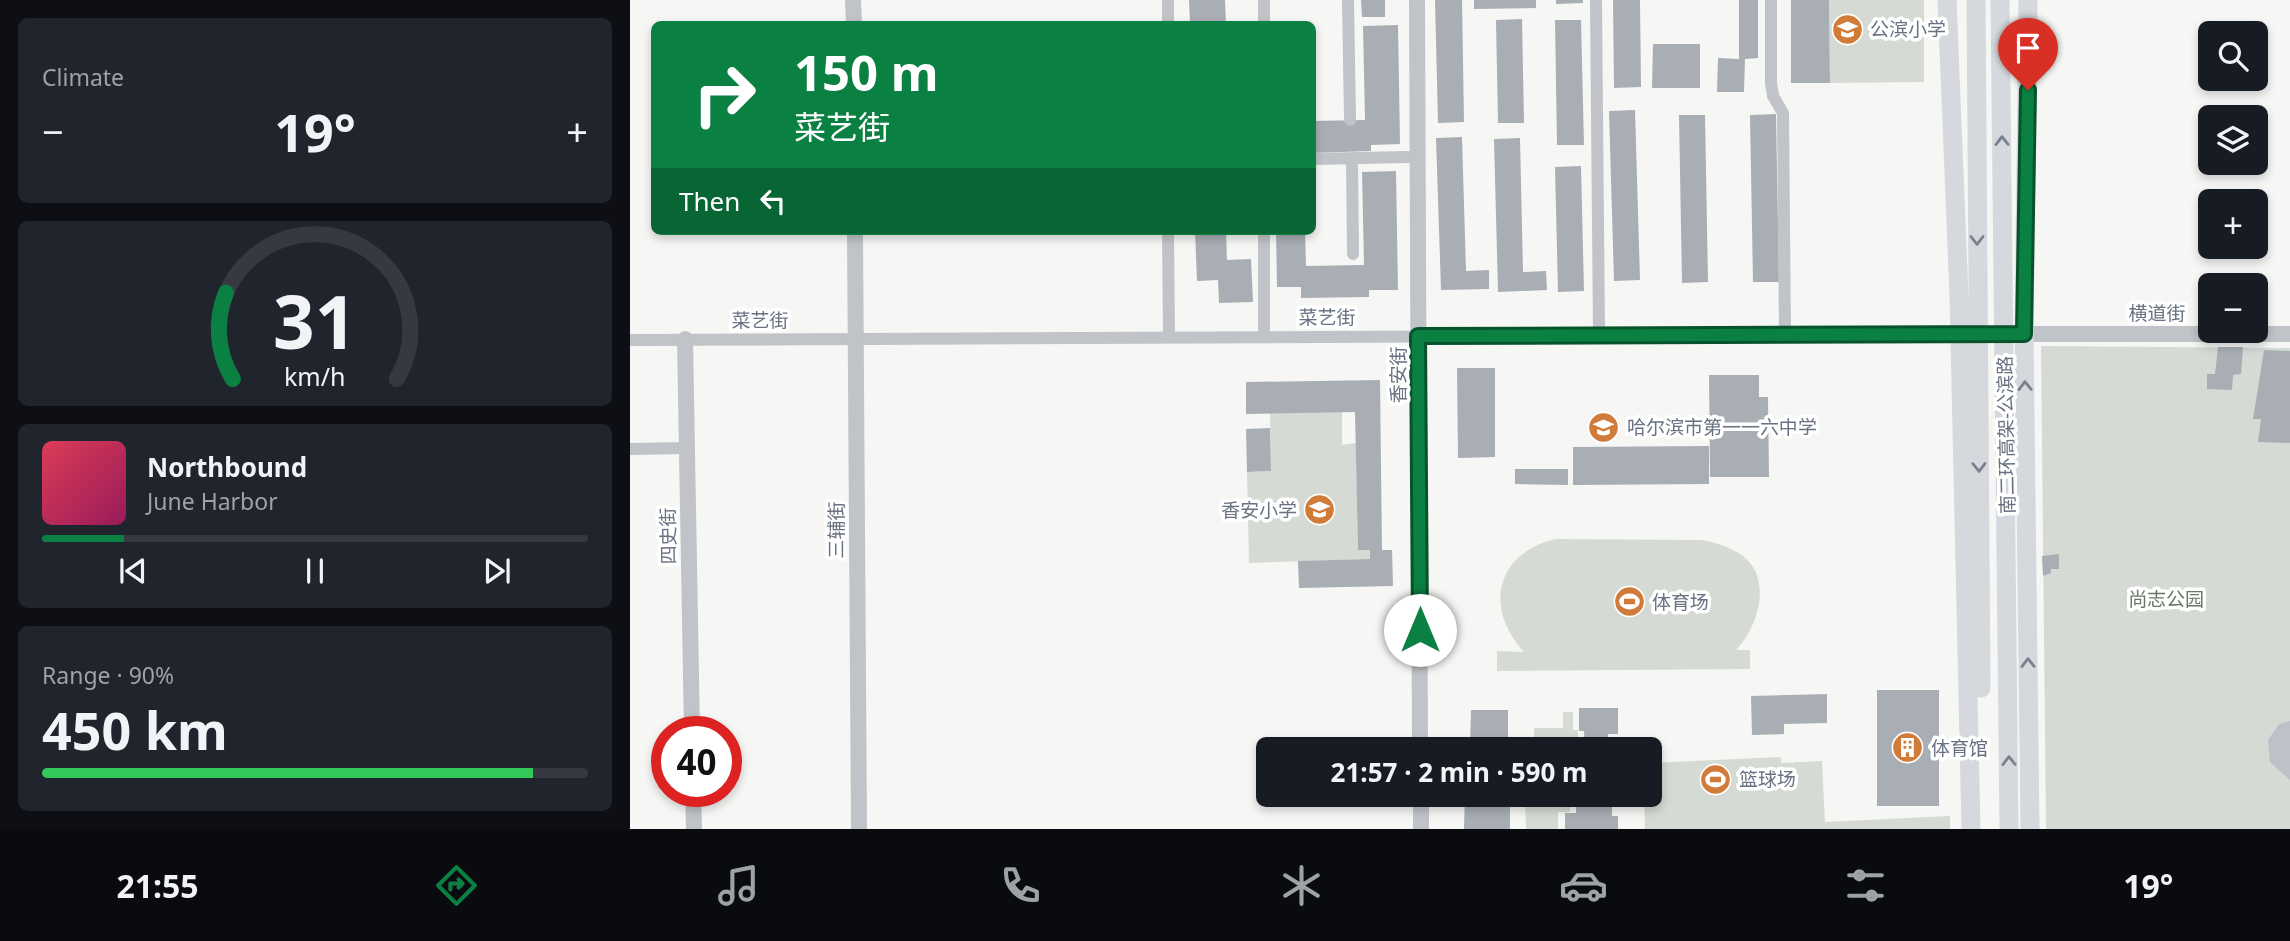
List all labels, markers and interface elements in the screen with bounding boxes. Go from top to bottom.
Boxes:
school or university icon: 公滨小学 [1830,12,1864,46]
place label: 公滨小学 [1870,16,1946,42]
pin [1998,18,2058,90]
map controls [2198,21,2268,343]
button: search [2198,21,2268,91]
icon: arrive [2009,29,2047,67]
text: 150 m [794,39,939,105]
icon: right [679,49,770,140]
text: Climate [42,61,124,93]
text: 19° [274,96,356,167]
text: − [42,105,64,157]
text: + [566,105,588,157]
text: 菜艺街 [794,105,890,148]
button: layers [2198,105,2268,175]
one-way arrow [1995,136,2010,147]
icon: left [754,182,792,220]
text: Then [679,183,740,219]
button: + [2198,189,2268,259]
one-way arrow [1969,235,1985,245]
text: 31 [273,272,357,371]
button: − [2198,273,2268,343]
street label: 横道街 [2128,300,2186,326]
street label: 菜艺街 [1298,304,1356,330]
street label: 菜艺街 [731,307,789,333]
street label: 香安街 [1385,346,1411,404]
street label: 南二环高架-公滨路 [1992,356,2020,514]
text: km/h [284,359,346,393]
one-way arrow [2017,381,2033,391]
school or university icon: 哈尔滨市第一一六中学 [1587,410,1621,444]
place label: 哈尔滨市第一一六中学 [1627,414,1817,440]
text: Northbound [147,449,307,485]
one-way arrow [1971,462,1987,473]
text: June Harbor [147,485,278,517]
school or university icon: 香安小学 [1303,493,1337,527]
place label: 香安小学 [1221,497,1297,523]
street label: 三辅街 [823,501,849,559]
street label: 四史街 [655,507,681,565]
icon: previous [114,552,152,590]
icon: pause [296,552,334,590]
icon: next [478,552,516,590]
sports icon: 体育场 [1612,585,1646,619]
park label: 尚志公园 [2128,586,2204,612]
place label: 体育场 [1652,589,1709,615]
position arrow [1383,593,1457,667]
one-way arrow [2021,657,2036,668]
text: Range · 90% [42,659,174,691]
text: 450 km [42,694,228,765]
speed limit sign: 40 [651,716,742,807]
building icon: 体育馆 [1891,731,1925,765]
place label: 体育馆 [1931,735,1988,761]
text: 21:57 · 2 min · 590 m [1331,754,1587,790]
one-way arrow [2001,755,2016,766]
sports icon: 篮球场 [1699,762,1733,796]
place label: 篮球场 [1739,766,1796,792]
icon: directions [432,861,481,910]
icon: music [714,861,763,910]
icon: phone [996,861,1045,910]
icon: climate [1277,861,1326,910]
icon: car [1559,861,1608,910]
icon: filters [1841,861,1890,910]
text: 21:55 [116,864,199,907]
text: 19° [2123,864,2173,907]

